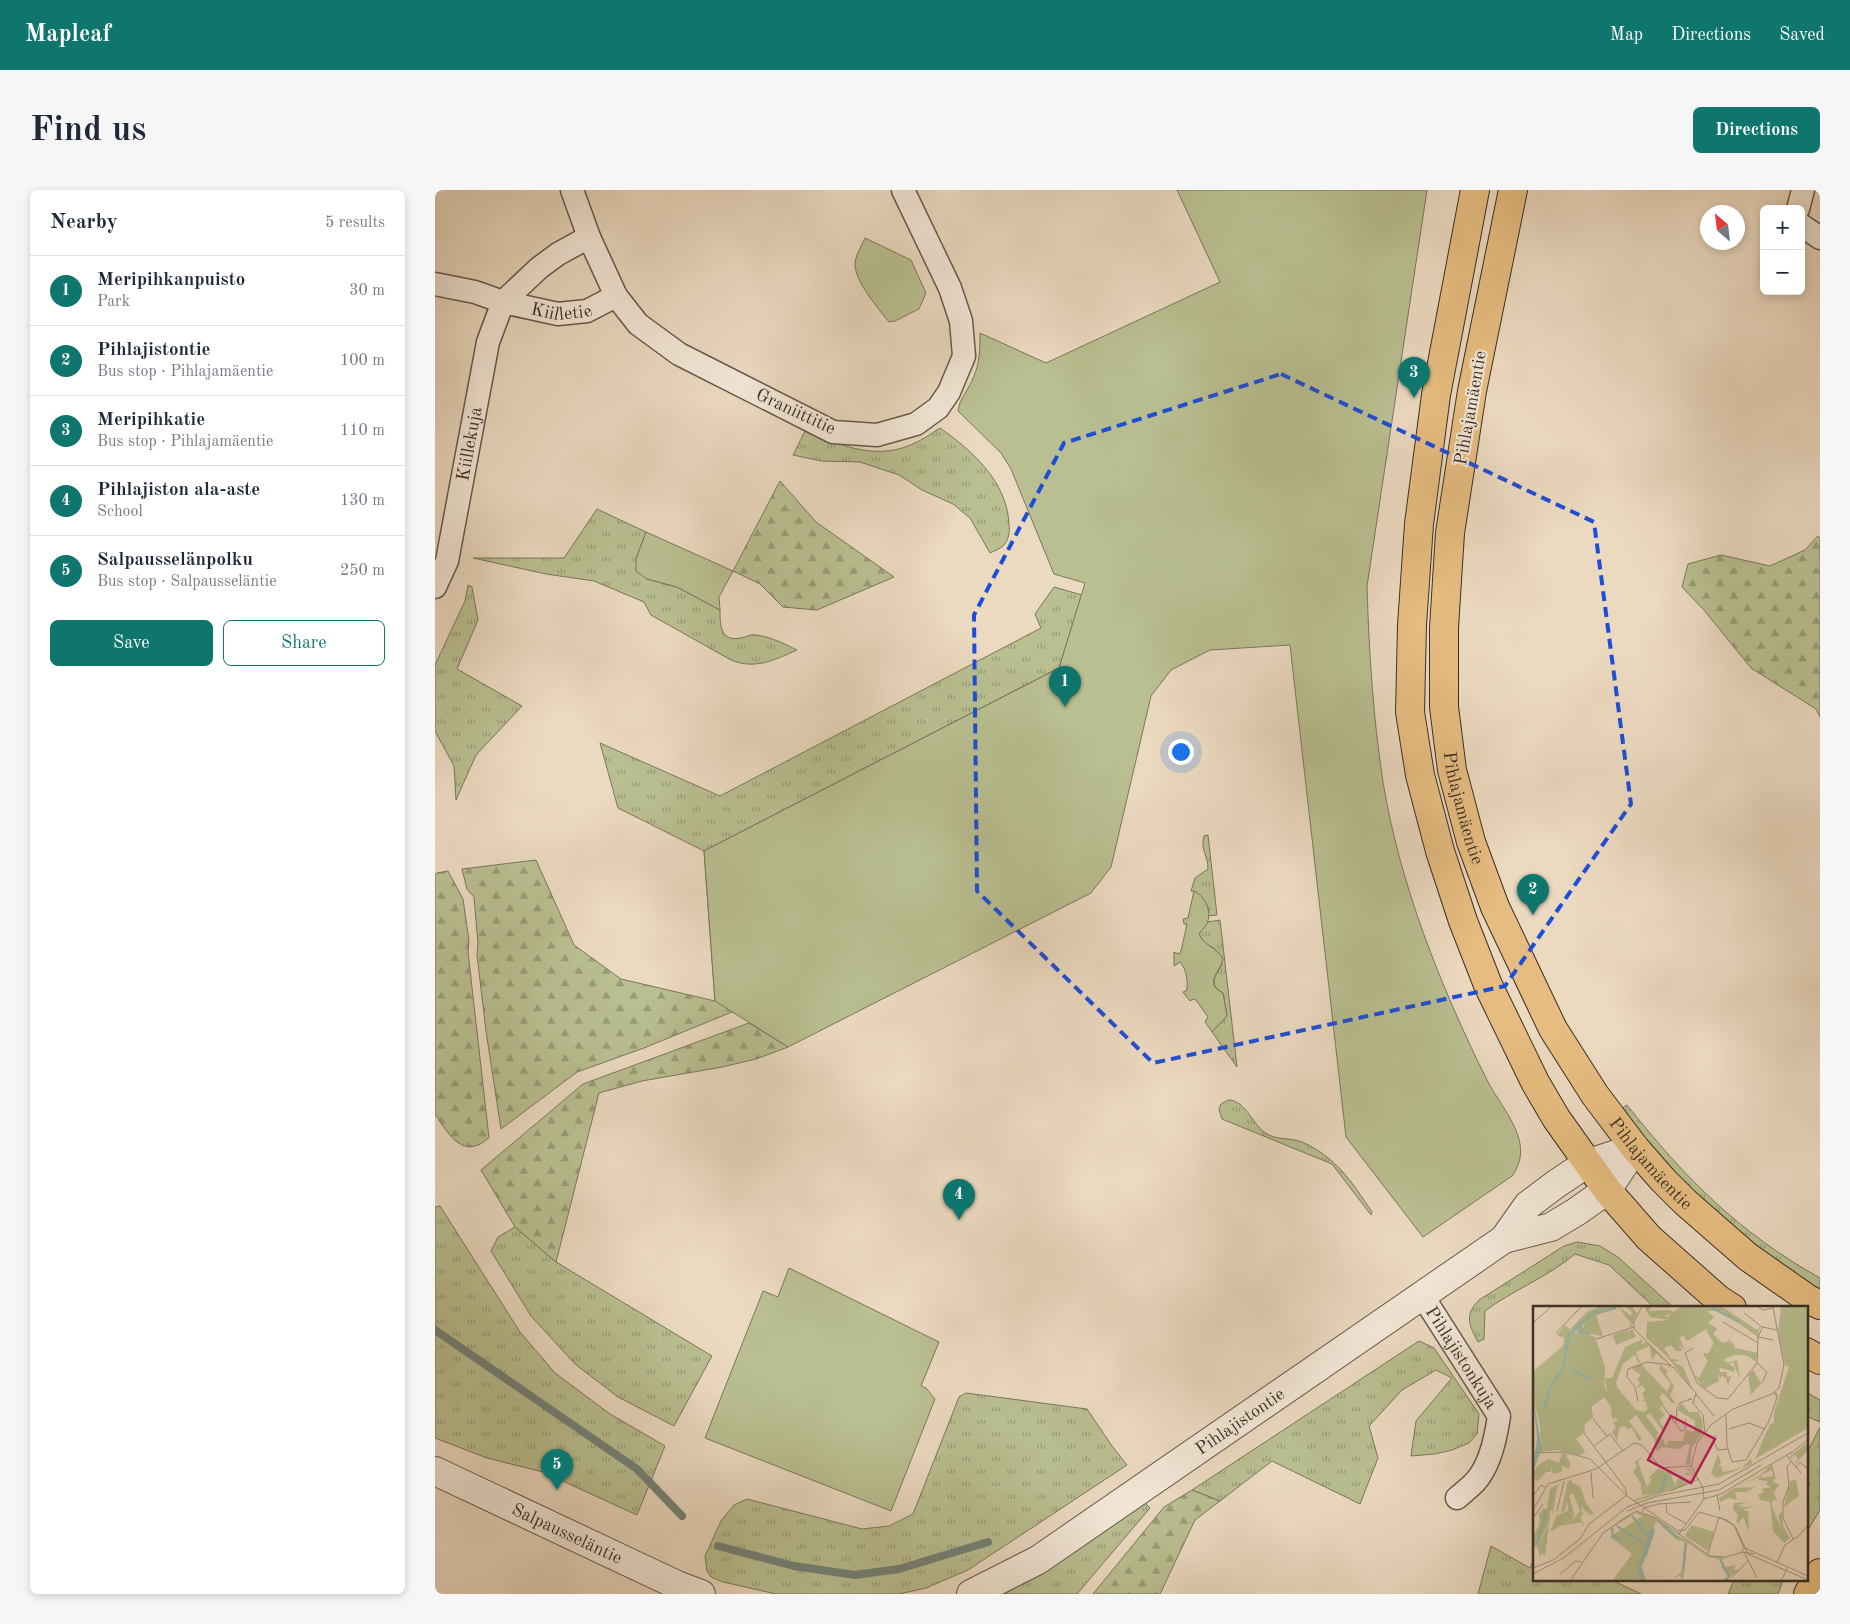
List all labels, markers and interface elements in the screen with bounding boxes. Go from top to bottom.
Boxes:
text: Mapleaf [25,23,111,47]
text: Map [1610,26,1643,44]
text: Directions [1671,26,1751,44]
text: Saved [1779,26,1825,44]
button: Directions [1693,107,1820,153]
text: Find us [30,113,146,148]
north arrow [1700,205,1745,250]
map controls [1760,205,1805,295]
button: + [1760,205,1805,250]
text: Nearby [50,212,118,233]
text: 5 results [325,215,385,231]
button: − [1760,250,1805,295]
text: Meripihkanpuisto [97,271,245,290]
text: 1 [61,283,71,299]
text: 30 m [349,283,385,299]
text: Park [97,294,130,310]
street label: Kiilletie [529,300,596,324]
text: Pihlajistontie [97,341,211,360]
street label: Pihlajamäentie [1452,350,1490,467]
text: 2 [61,353,71,369]
text: 100 m [340,353,385,369]
pin: 3 [1398,357,1430,398]
text: Bus stop · Pihlajamäentie [97,364,273,380]
street label: Graniittitie [753,386,838,438]
street label: Kiillekuja [454,405,486,482]
text: Meripihkatie [97,411,205,430]
text: 3 [61,423,71,439]
text: 110 m [340,423,385,439]
text: Bus stop · Pihlajamäentie [97,434,273,450]
text: Pihlajiston ala-aste [97,481,260,500]
text: 4 [61,493,71,509]
text: 130 m [340,493,385,509]
text: School [97,504,143,520]
text: Salpausselänpolku [97,551,253,570]
text: 5 [61,563,71,579]
text: 250 m [340,563,385,579]
text: Bus stop · Salpausseläntie [97,574,277,590]
button: Save [50,620,213,666]
button: Share [223,620,385,666]
pin: 1 [1049,666,1081,707]
your location [1168,739,1194,765]
street label: Pihlajamäentie [1440,751,1486,867]
pin: 2 [1517,874,1549,915]
street label: Pihlajamäentie [1605,1114,1695,1214]
pin: 4 [943,1179,975,1220]
street label: Pihlajistonkuja [1422,1303,1500,1413]
inset map [1533,1306,1807,1582]
street label: Pihlajistontie [1192,1385,1288,1459]
pin: 5 [541,1449,573,1490]
street label: Salpausseläntie [509,1500,625,1568]

